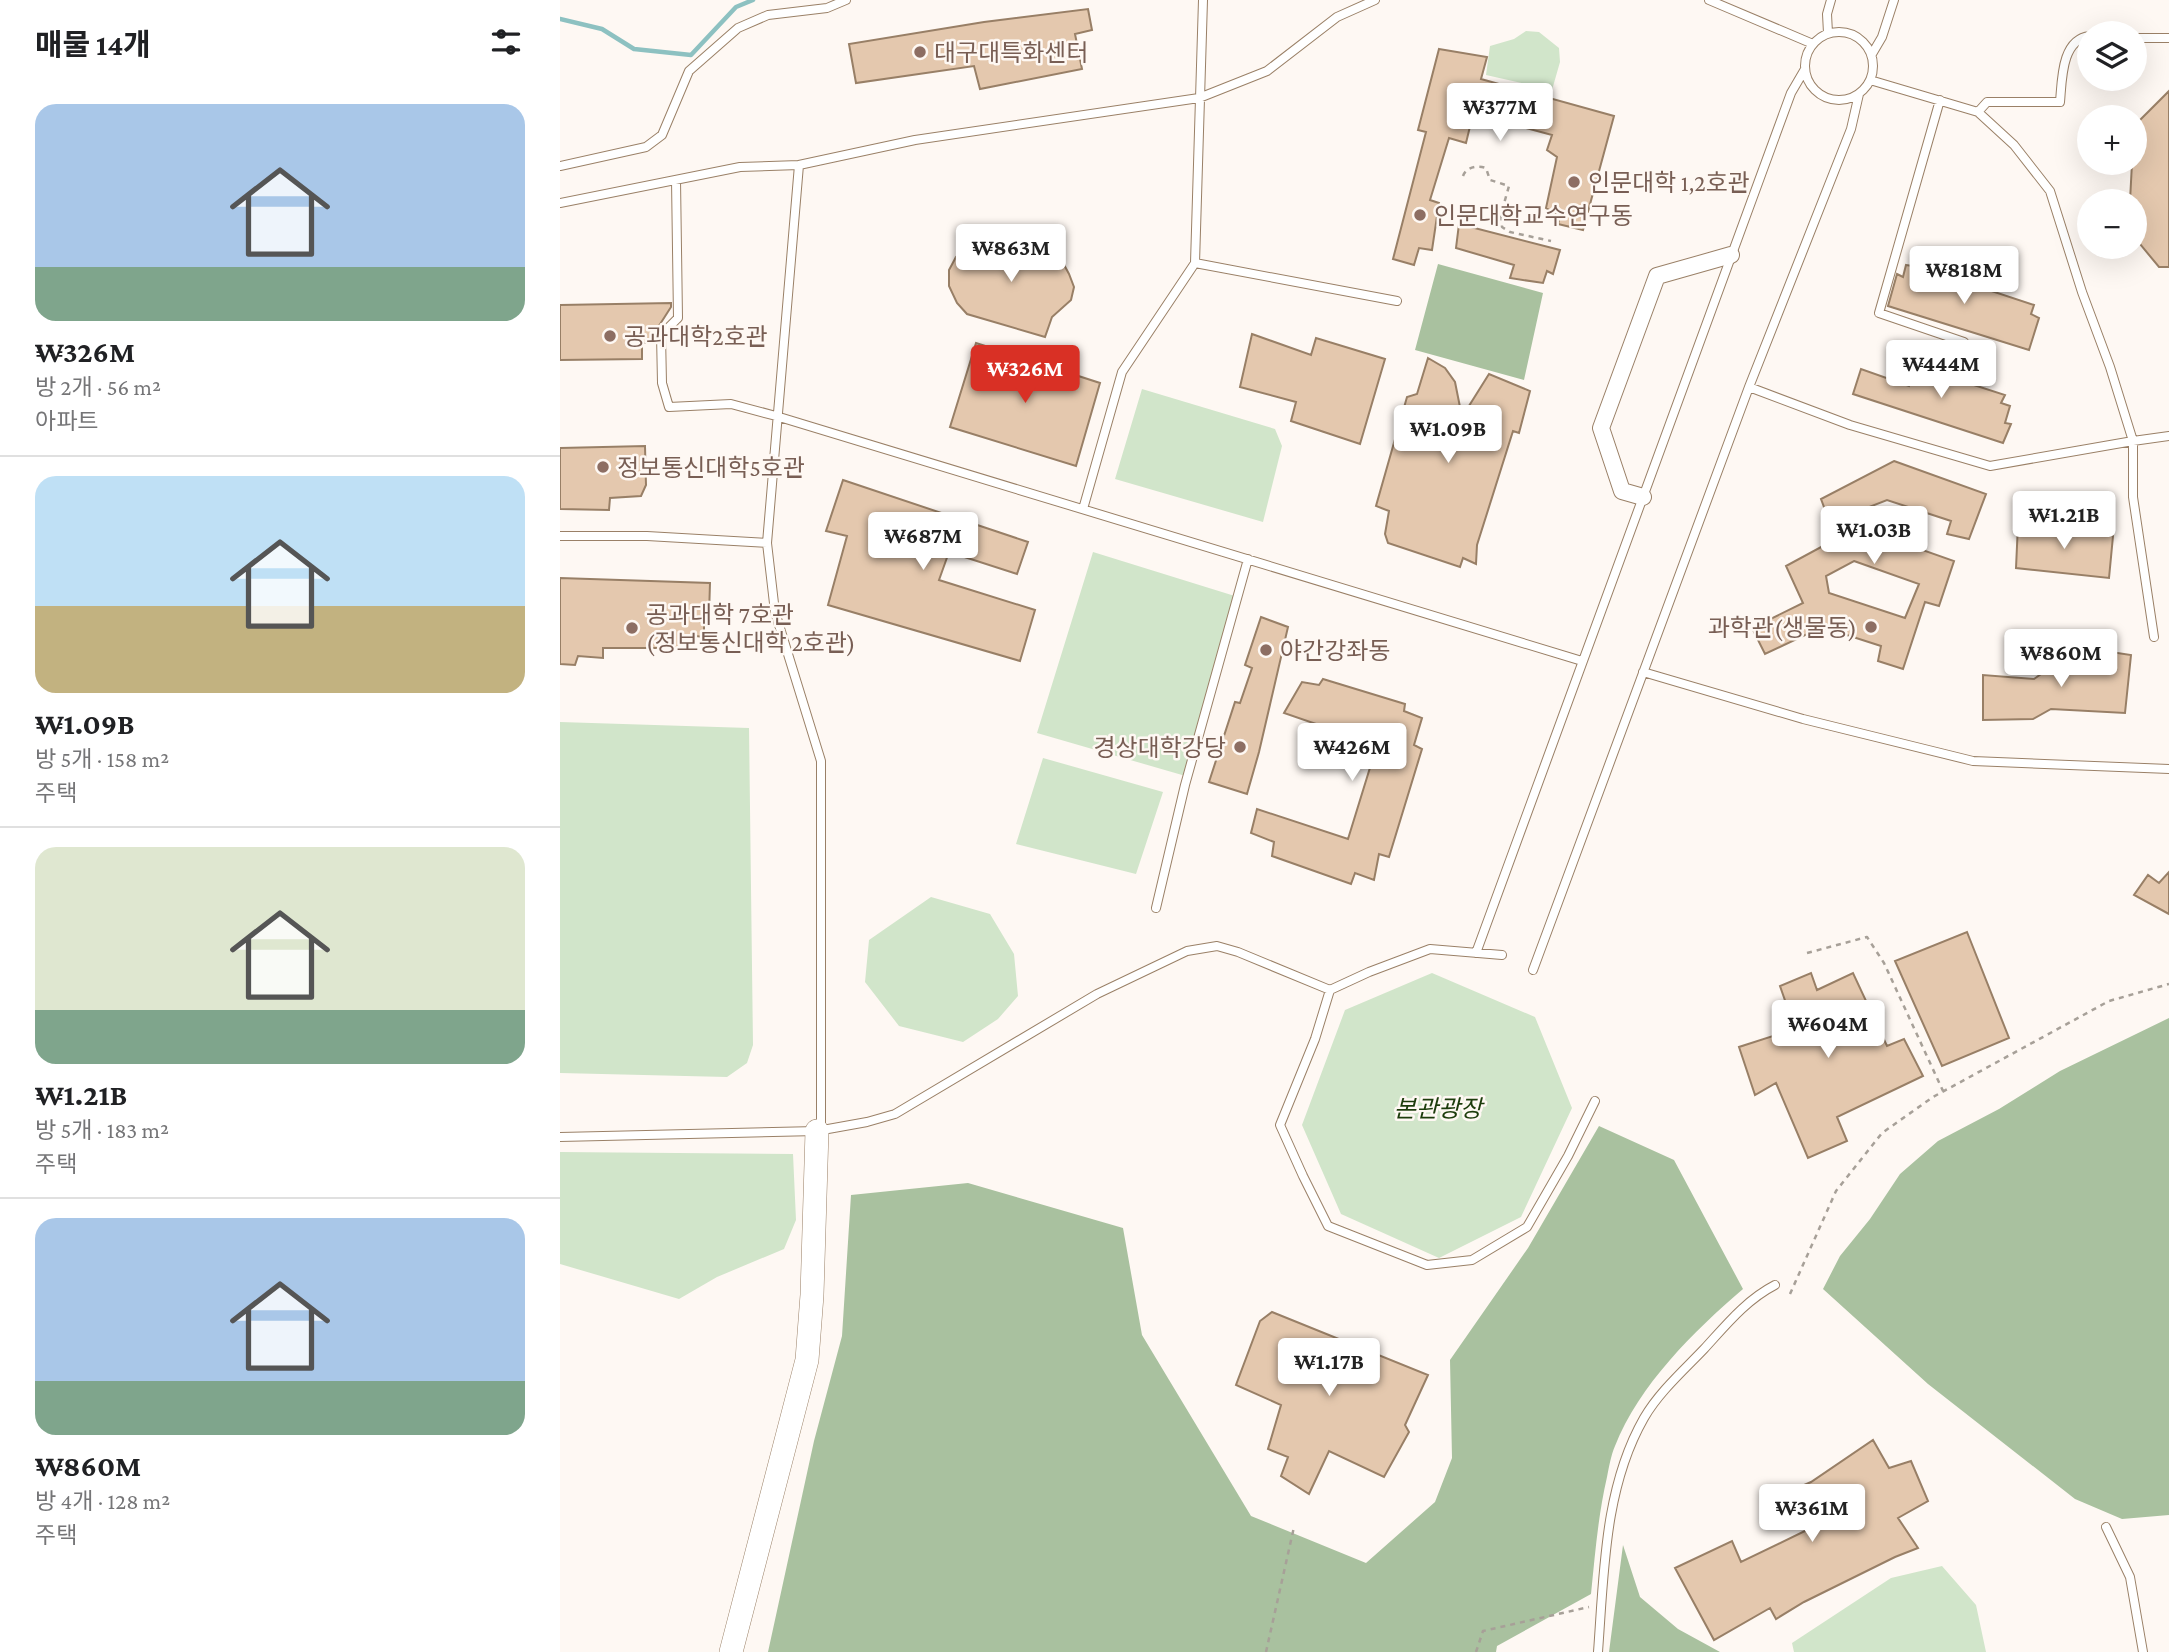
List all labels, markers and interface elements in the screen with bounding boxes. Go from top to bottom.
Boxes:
map controls [2077,21,2147,259]
button: layers [2077,21,2147,91]
icon: filters [487,23,525,61]
text: 매물 14개 [35,28,151,61]
place label: 대구대특화센터 [934,39,1089,66]
marker: 대구대특화센터 [912,44,928,60]
pin: ₩377M [1451,83,1549,143]
text: ₩377M [1463,93,1537,119]
button: + [2077,105,2147,175]
icon: home [217,149,343,275]
place label: 인문대학 1,2호관 [1588,169,1750,196]
marker: 인문대학 1,2호관 [1566,174,1582,190]
button: − [2077,189,2147,259]
place label: 인문대학교수연구동 [1434,202,1633,229]
marker: 인문대학교수연구동 [1412,207,1428,223]
pin: ₩863M [962,224,1060,284]
text: ₩863M [972,234,1050,260]
pin: ₩818M [1915,246,2013,306]
text: ₩818M [1926,256,2002,282]
place label: 공과대학2호관 [624,323,768,350]
marker: 공과대학2호관 [602,328,618,344]
text: ₩326M [35,335,135,368]
pin: ₩444M [1892,340,1990,400]
pin: ₩326M [976,346,1074,405]
text: ₩444M [1902,350,1980,376]
text: ₩326M [987,355,1063,381]
text: 방 2개 · 56 m² [35,374,161,400]
pin: ₩1.09B [1391,406,1505,465]
text: 아파트 [35,408,98,434]
text: ₩1.09B [1410,415,1486,441]
place label: 정보통신대학5호관 [617,454,805,481]
marker: 정보통신대학5호관 [595,459,611,475]
pin: ₩1.21B [2007,491,2121,551]
text: ₩1.21B [2029,501,2099,527]
pin: ₩1.03B [1817,506,1931,566]
pin: ₩687M [874,512,972,572]
text: ₩1.03B [1837,516,1911,542]
icon: home [217,521,343,647]
text: ₩687M [884,522,962,548]
place label: 공과대학 7호관 (정보통신대학 2호관) [646,601,855,657]
place label: 과학관(생물동) [1708,614,1857,642]
marker: 과학관(생물동) [1863,619,1879,635]
marker: 공과대학 7호관 (정보통신대학 2호관) [624,620,640,636]
pin: ₩860M [2012,630,2110,689]
place label: 야간강좌동 [1280,637,1390,664]
text: ₩860M [2020,639,2102,665]
marker: 야간강좌동 [1258,642,1274,658]
text: ₩1.09B [35,707,135,740]
pin: ₩426M [1303,724,1401,783]
text: ₩426M [1313,733,1391,759]
place label: 경상대학강당 [1094,734,1226,761]
marker: 경상대학강당 [1232,739,1248,755]
text: 방 5개 · 158 m² [35,746,169,772]
text: 주택 [35,780,77,806]
icon: home [217,892,343,1018]
pin: ₩604M [1779,1000,1877,1060]
text: ₩604M [1788,1010,1868,1036]
text: ₩1.21B [35,1078,127,1111]
park label: 본관광장 [1394,1095,1485,1122]
text: 방 5개 · 183 m² [35,1117,169,1143]
text: 주택 [35,1151,77,1177]
icon: home [217,1263,343,1389]
pin: ₩1.17B [1272,1338,1386,1398]
text: ₩1.17B [1294,1348,1364,1374]
text: ₩860M [35,1449,141,1482]
pin: ₩361M [1763,1484,1861,1544]
text: 방 4개 · 128 m² [35,1488,170,1514]
text: ₩361M [1775,1494,1849,1520]
text: 주택 [35,1522,77,1548]

